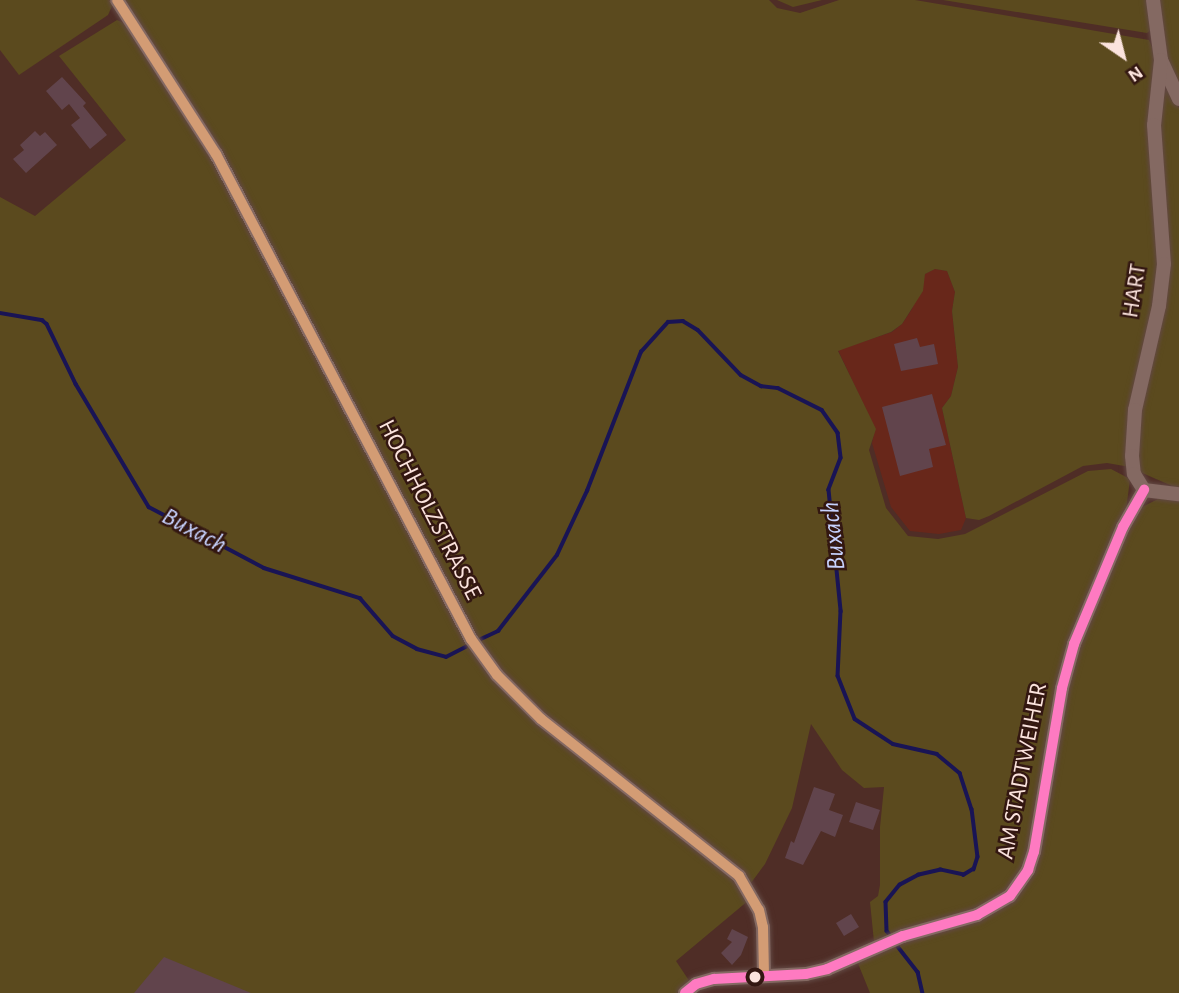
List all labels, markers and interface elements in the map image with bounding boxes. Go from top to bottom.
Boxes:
north arrow [1088,21,1158,91]
text: N [1124,62,1146,85]
street label: HART [1117,262,1153,320]
street label: HOCHHOLZSTRASSE [371,415,487,605]
water label: Buxach [815,500,853,572]
water label: Buxach [156,501,232,561]
street label: AM STADTWEIHER [992,680,1054,862]
unlabelled marker [748,970,762,984]

